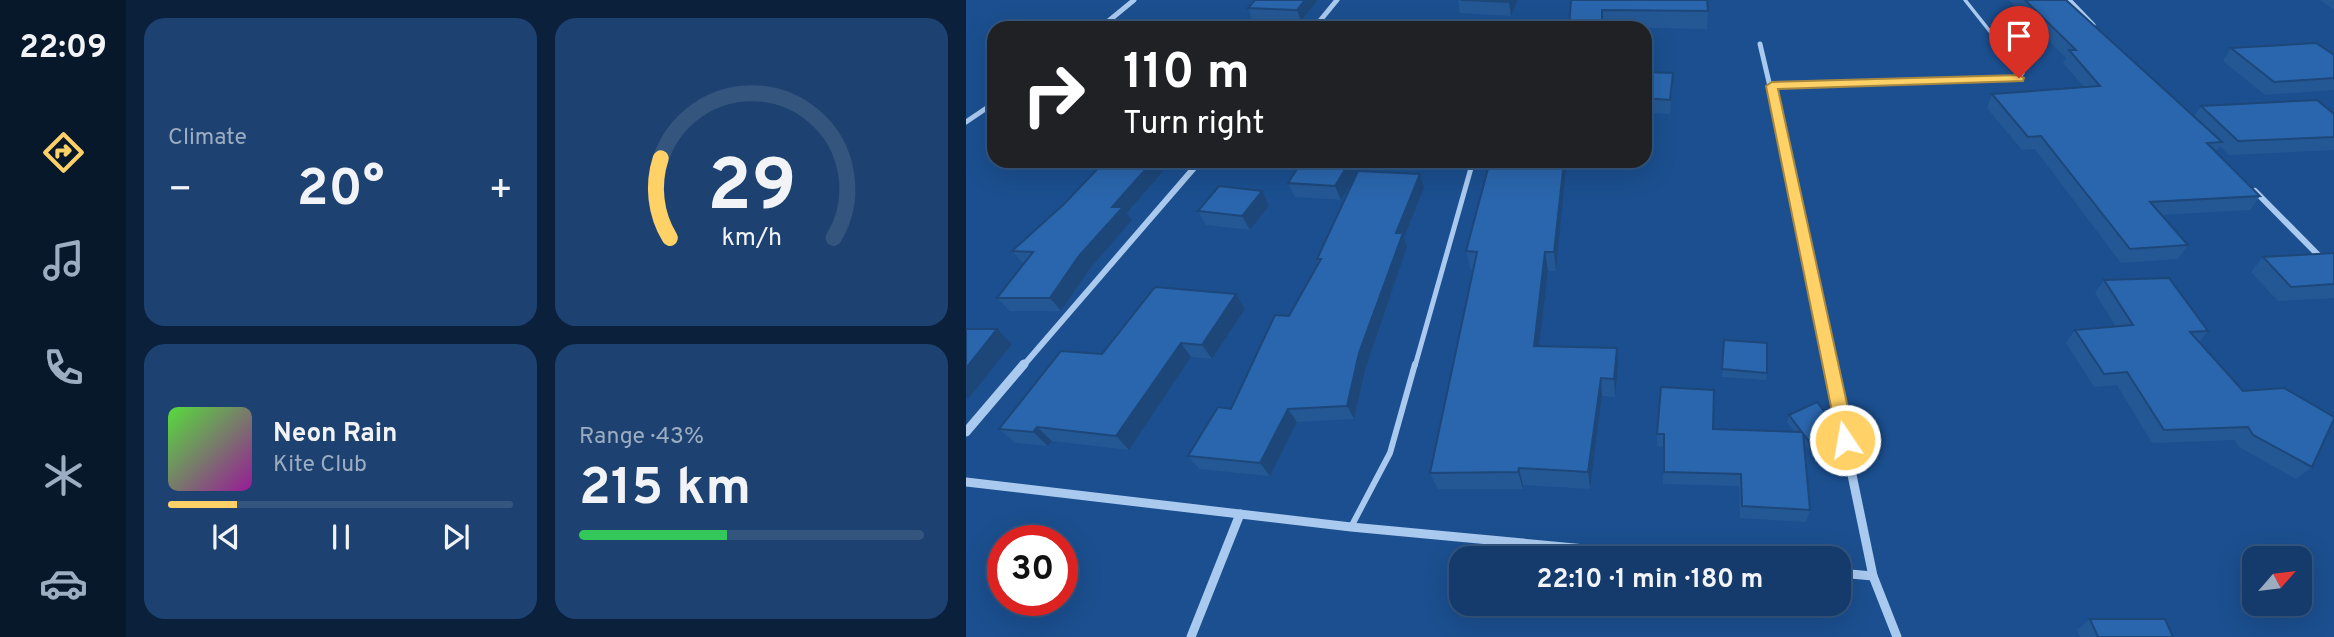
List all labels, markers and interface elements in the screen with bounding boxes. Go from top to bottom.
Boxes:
pin [1989,6,2049,78]
icon: arrive [2000,17,2038,55]
text: 22:09 [19,29,107,69]
text: 110 m [1123,44,1250,106]
icon: right [1008,49,1099,140]
text: Turn right [1123,105,1265,145]
text: Climate [168,124,247,153]
icon: directions [39,128,88,177]
text: 29 [707,144,796,236]
text: 20° [297,158,384,224]
text: − [168,167,193,216]
text: + [488,167,513,216]
text: km/h [721,223,782,255]
icon: music [39,236,88,285]
icon: phone [39,343,88,392]
position arrow [1808,403,1882,477]
text: Neon Rain [273,418,398,451]
text: Range · 43% [579,423,704,452]
icon: climate [39,451,88,500]
text: Kite Club [273,451,367,480]
text: 215 km [579,457,751,523]
icon: previous [207,518,245,556]
icon: pause [322,518,360,556]
icon: next [437,518,475,556]
speed limit sign: 30 [987,525,1078,616]
north arrow [2242,546,2312,616]
map controls [2242,546,2312,616]
icon: car [39,559,88,608]
text: 22:10 · 1 min · 180 m [1537,564,1763,597]

